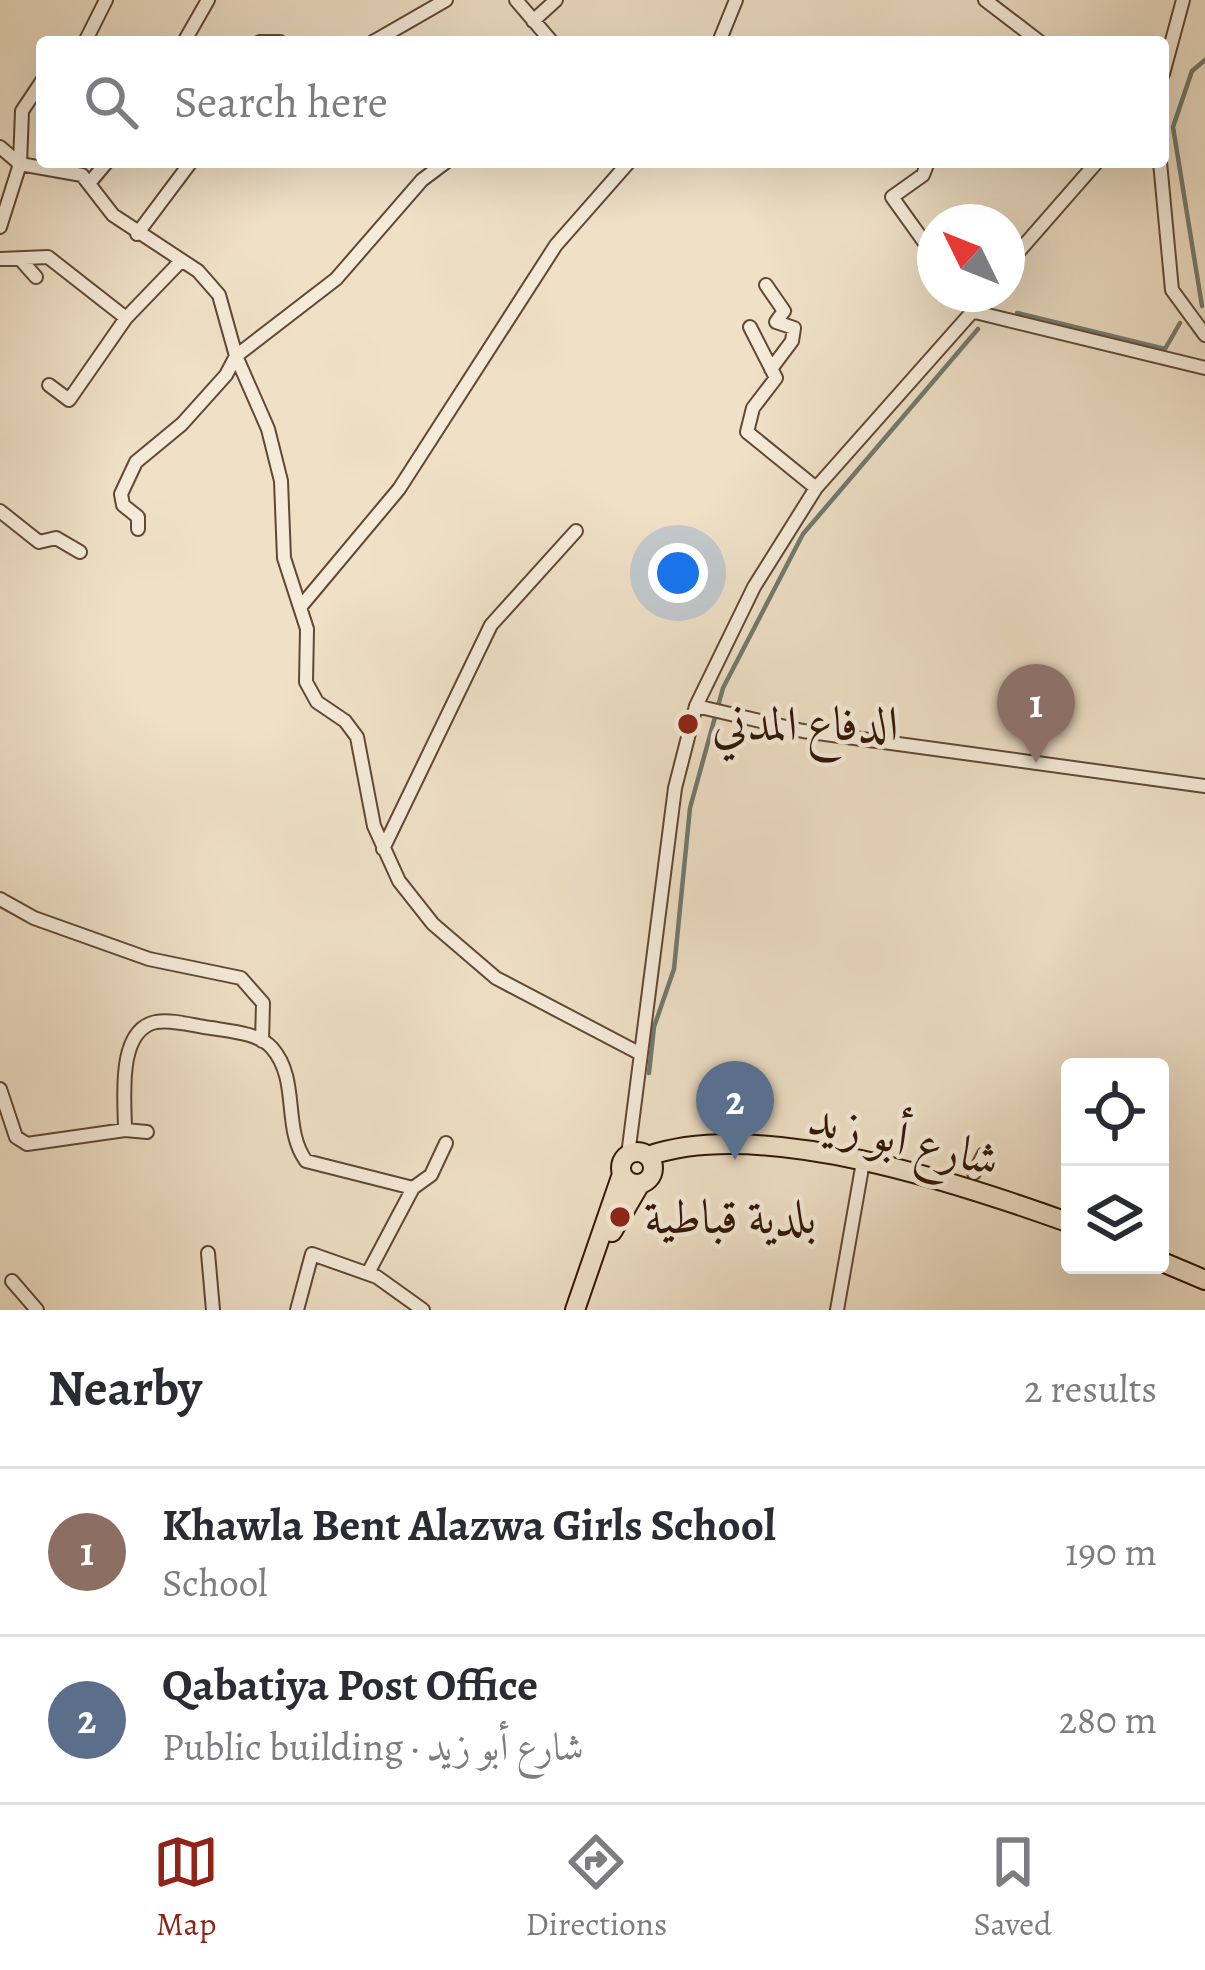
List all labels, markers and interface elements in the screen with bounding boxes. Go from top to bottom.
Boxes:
search box [36,36,1169,168]
icon: search [78,69,144,135]
text: Search here [174,71,388,133]
north arrow [917,204,1025,312]
your location [648,543,708,603]
pin: 1 [997,664,1075,763]
place label: الدفاع المدني [712,691,898,763]
marker: الدفاع المدني [675,711,701,737]
map controls [1061,1058,1169,1274]
button: locate [1061,1058,1169,1166]
pin: 2 [696,1061,774,1160]
street label: شارع أبو زيد [801,1084,1006,1199]
button: layers [1061,1166,1169,1274]
place label: بلدية قباطية [644,1184,816,1250]
marker: بلدية قباطية [607,1204,633,1230]
text: Nearby [48,1353,202,1423]
text: 2 results [1024,1362,1157,1415]
text: Khawla Bent Alazwa Girls School [162,1494,776,1556]
text: 1 [80,1525,94,1578]
text: 190 m [1065,1525,1157,1578]
text: School [162,1556,268,1609]
text: Qabatiya Post Office [162,1654,538,1716]
text: 2 [78,1693,96,1746]
text: 280 m [1059,1693,1157,1746]
text: Public building · شارع أبو زيد [162,1720,584,1773]
tab: Map [153,1829,219,1946]
tab: Directions [526,1829,667,1946]
tab: Saved [974,1829,1052,1946]

